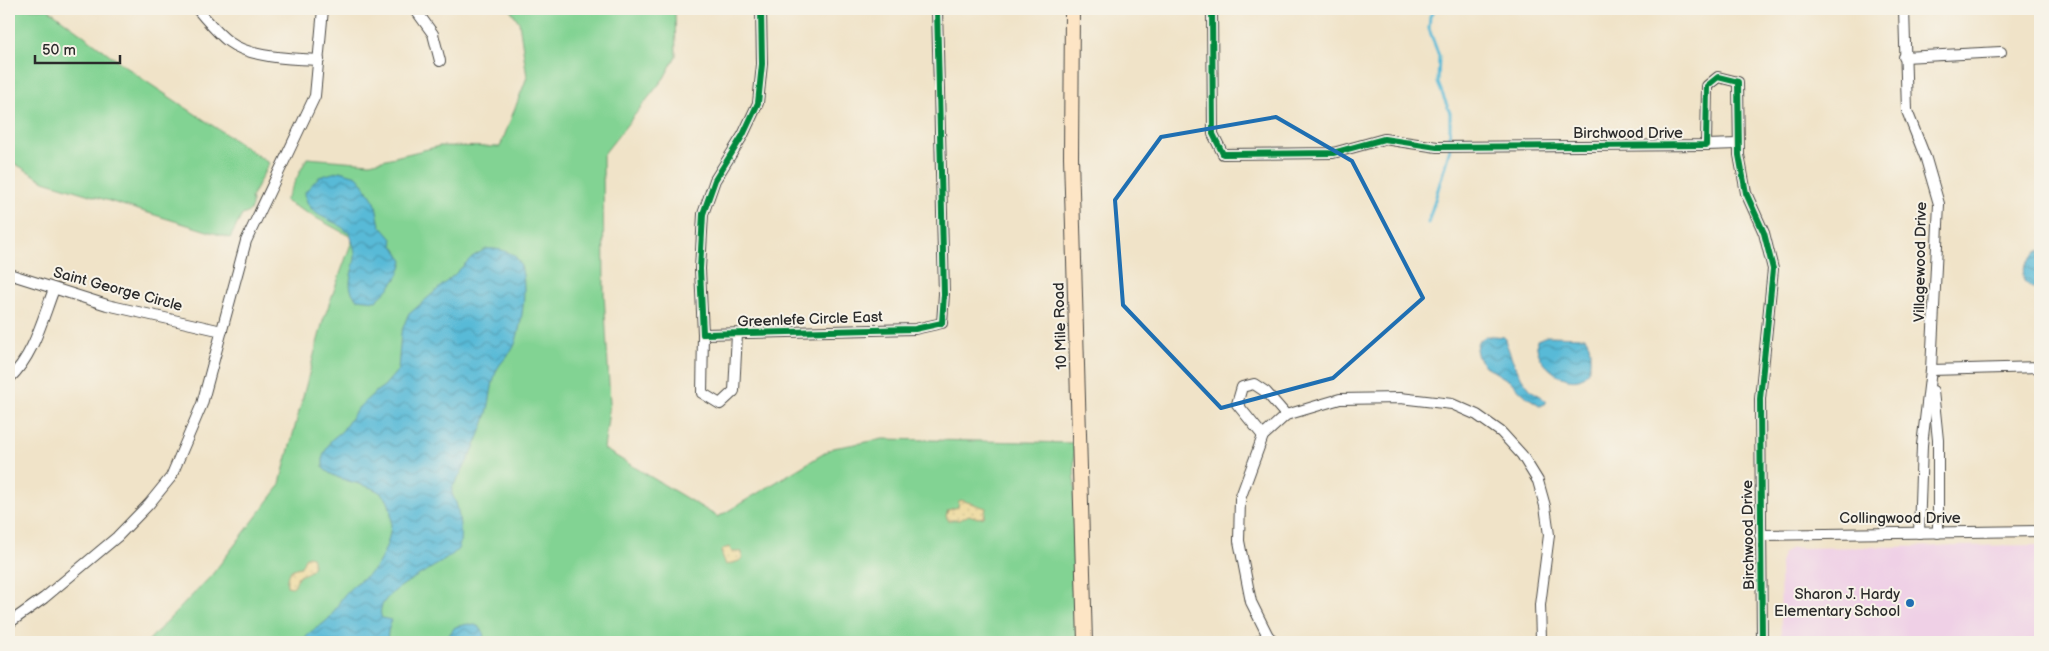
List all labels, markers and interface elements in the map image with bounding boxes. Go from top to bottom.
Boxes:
scale bar [35,32,120,64]
text: 50 m [42,41,76,60]
street label: Birchwood Drive [1573,124,1683,143]
street label: Villagewood Drive [1910,202,1931,322]
street label: Saint George Circle [51,263,185,316]
street label: 10 Mile Road [1049,282,1072,370]
street label: Greenlefe Circle East [737,307,884,332]
street label: Birchwood Drive [1738,480,1759,590]
street label: Collingwood Drive [1839,509,1961,528]
place label: Sharon J. Hardy Elementary School [1774,585,1900,621]
marker: Sharon J. Hardy Elementary School [1904,597,1916,609]

